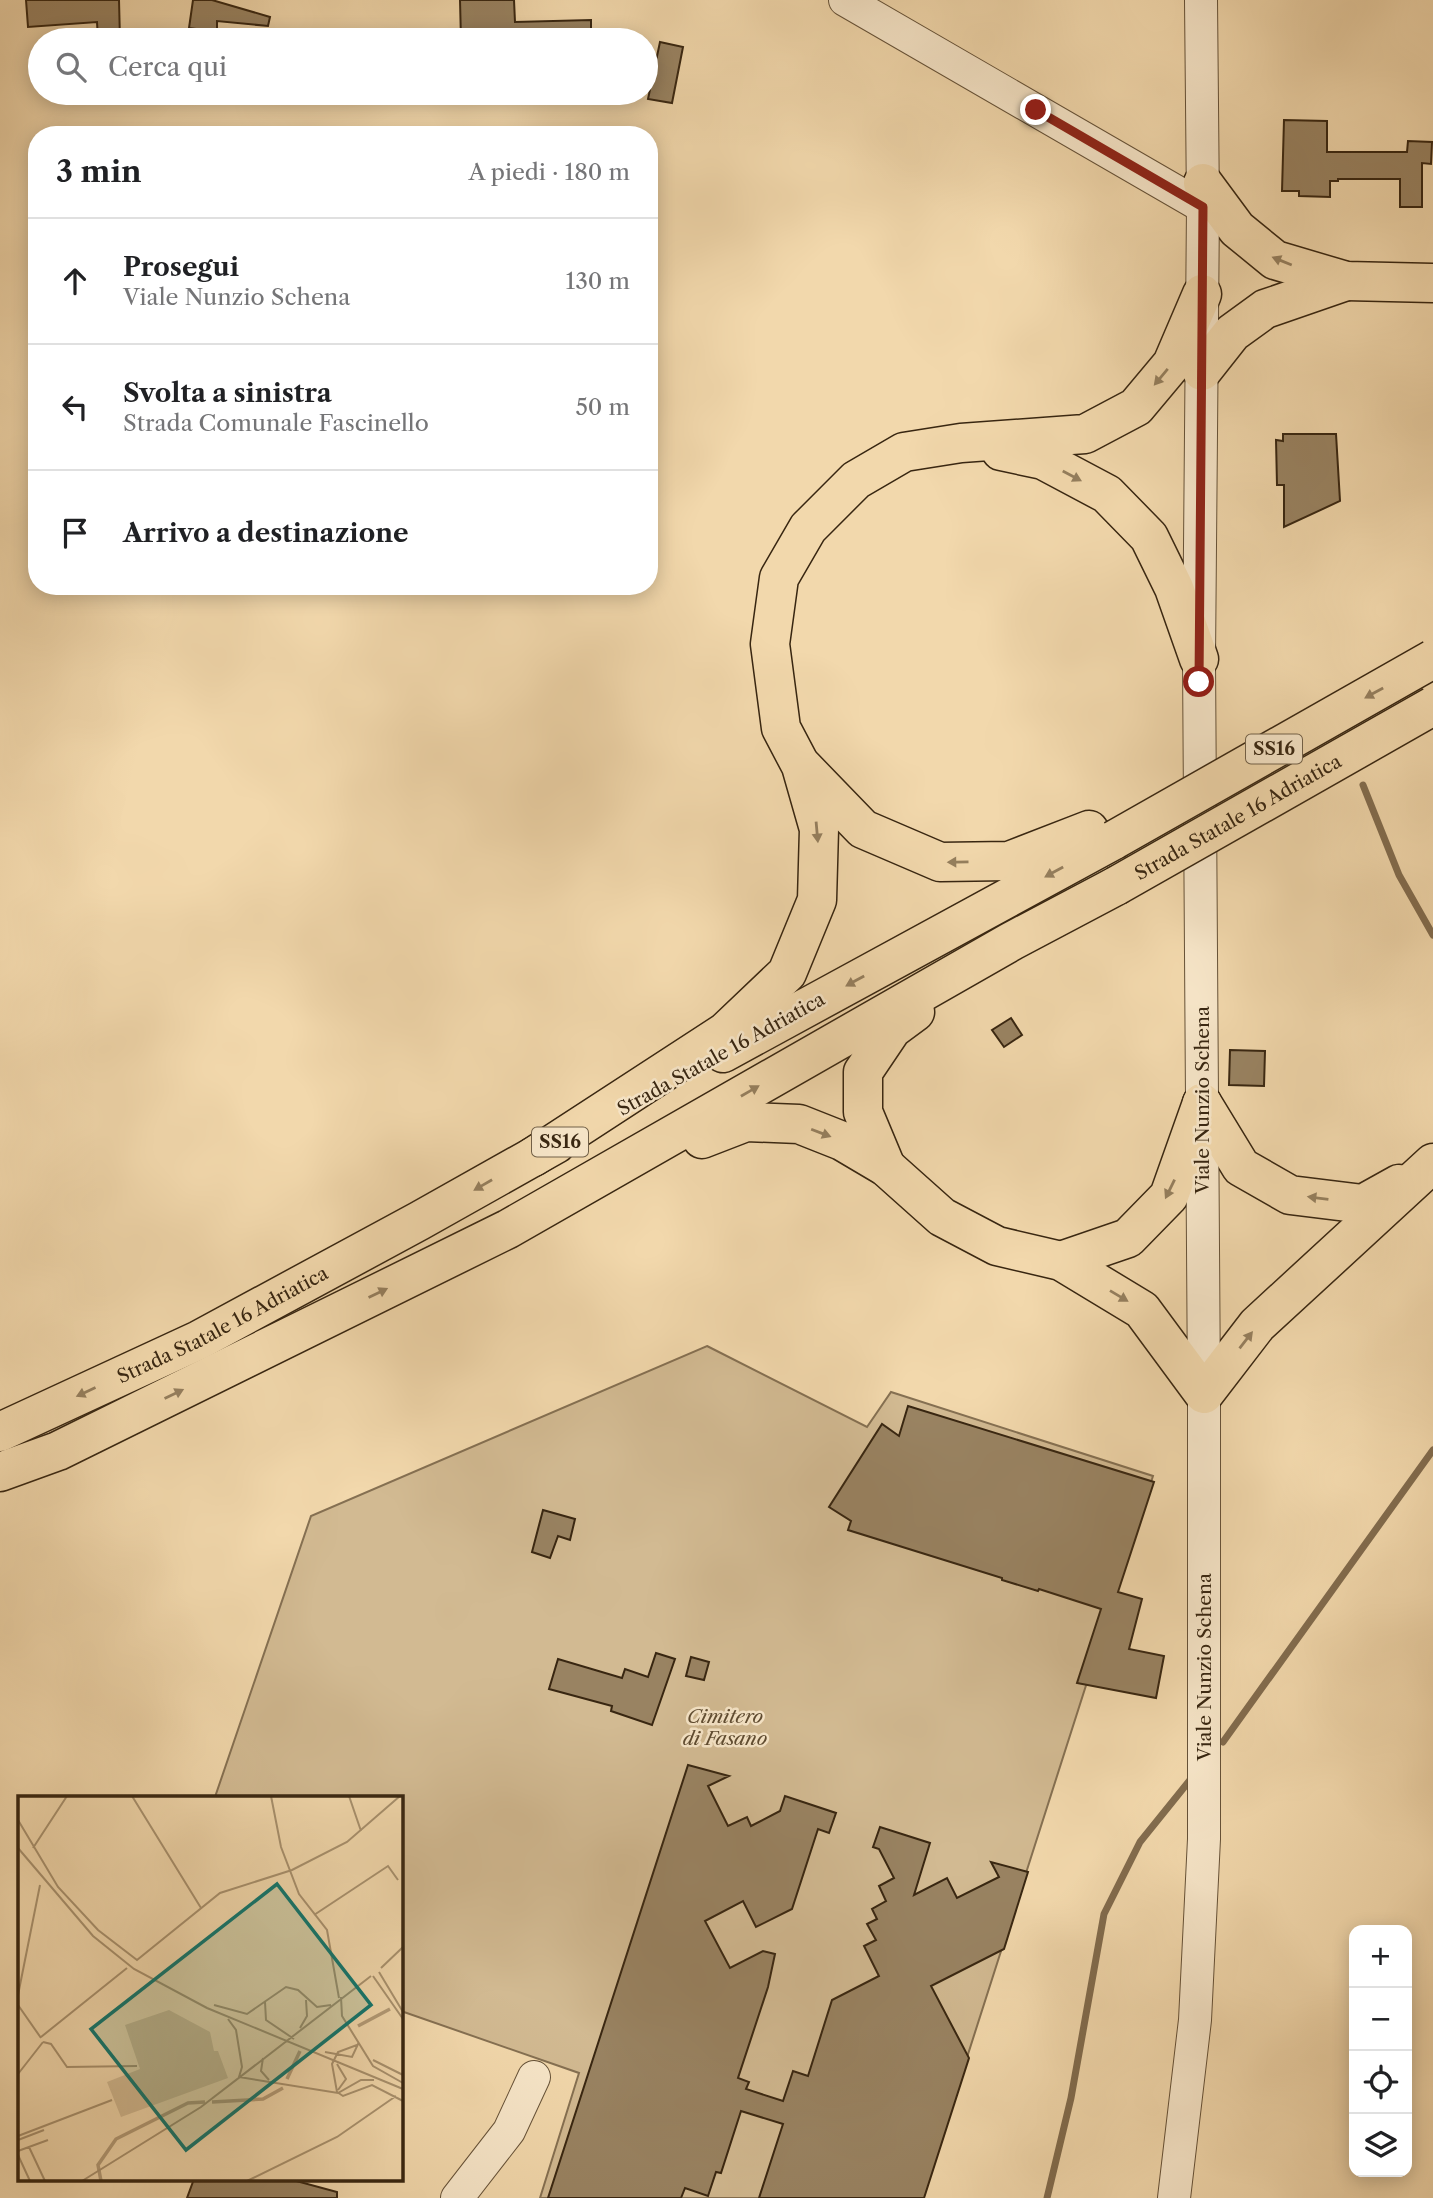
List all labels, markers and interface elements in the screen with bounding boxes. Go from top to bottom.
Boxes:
search box [28,28,658,105]
icon: search [52,48,90,86]
text: Cerca qui [108,51,227,83]
route end [1020,94,1051,125]
text: 3 min [56,153,142,190]
text: A piedi · 180 m [468,158,630,186]
text: Prosegui [123,251,239,283]
one-way arrow [1271,255,1292,266]
icon: ahead [56,262,94,300]
text: 130 m [566,267,630,295]
text: Viale Nunzio Schena [123,283,350,311]
one-way arrow [1153,368,1169,386]
text: Svolta a sinistra [123,377,332,409]
icon: left [56,388,94,426]
text: 50 m [575,393,630,421]
text: Strada Comunale Fascinello [123,409,429,437]
one-way arrow [1063,469,1083,481]
icon: arrive [56,514,94,552]
text: Arrivo a destinazione [123,517,409,549]
route start [1183,666,1214,697]
one-way arrow [1364,687,1383,699]
road number: SS16 [1246,734,1302,764]
street label: Strada Statale 16 Adriatica [1130,749,1345,885]
one-way arrow [812,821,823,843]
one-way arrow [947,856,969,868]
one-way arrow [1044,866,1064,878]
one-way arrow [845,975,864,987]
street label: Strada Statale 16 Adriatica [613,987,829,1121]
street label: Viale Nunzio Schena [1191,1006,1214,1195]
one-way arrow [740,1085,759,1097]
one-way arrow [811,1127,832,1138]
road number: SS16 [532,1128,588,1156]
one-way arrow [474,1179,493,1191]
one-way arrow [1164,1179,1176,1199]
one-way arrow [1306,1193,1328,1204]
street label: Strada Statale 16 Adriatica [113,1261,332,1388]
one-way arrow [368,1288,388,1299]
one-way arrow [1110,1290,1129,1303]
one-way arrow [1239,1331,1253,1349]
one-way arrow [76,1387,97,1398]
one-way arrow [164,1389,184,1400]
street label: Viale Nunzio Schena [1193,1573,1216,1762]
park label: Cimitero di Fasano [683,1705,767,1750]
inset map [18,1796,402,2180]
map controls [1349,1925,1412,2177]
button: + [1349,1925,1412,1988]
button: − [1349,1988,1412,2051]
button: locate [1349,2051,1412,2114]
button: layers [1349,2114,1412,2177]

